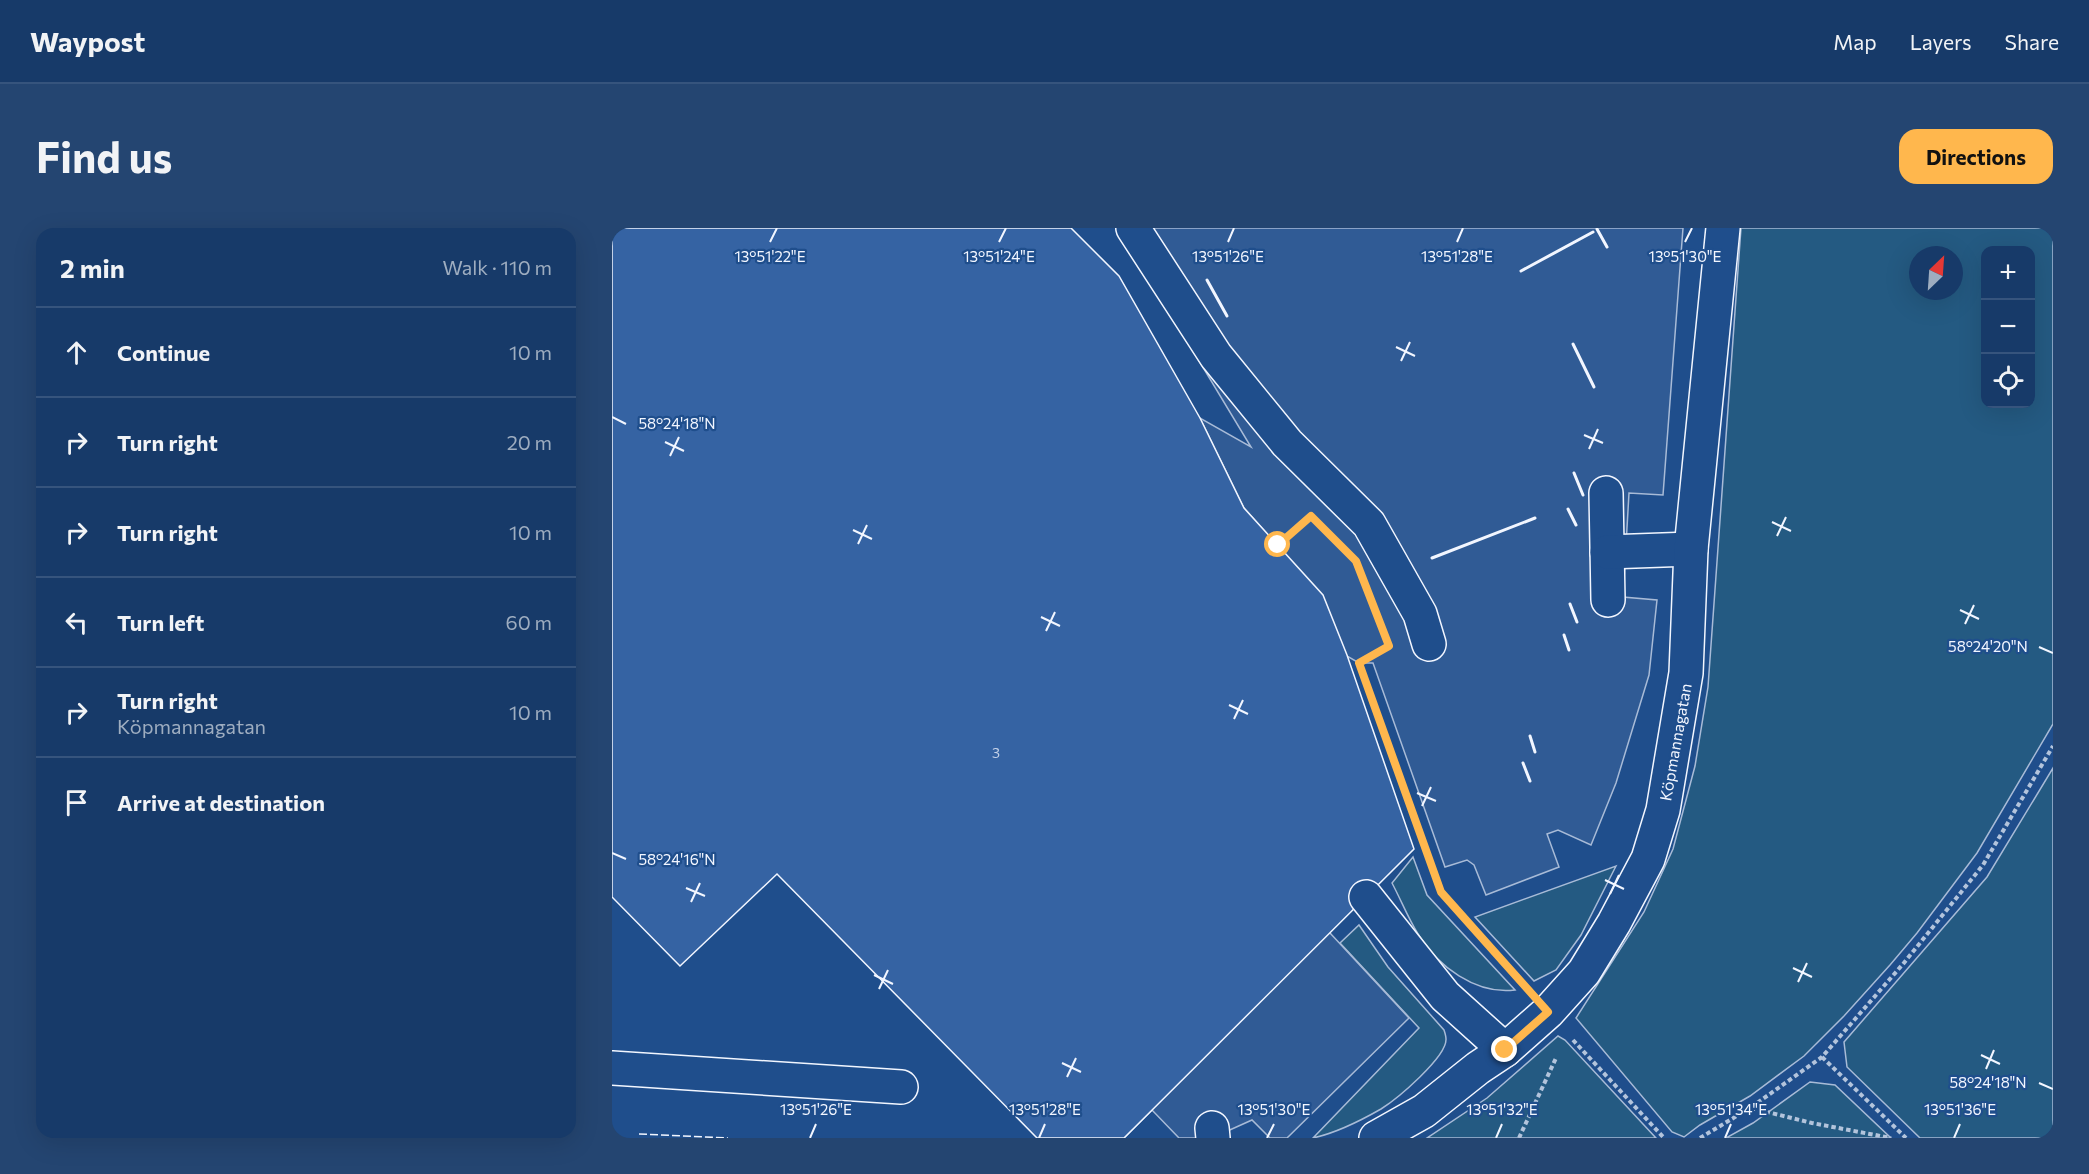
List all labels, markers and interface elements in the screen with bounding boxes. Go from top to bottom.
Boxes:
text: Waypost [30,24,145,58]
text: Map [1833,29,1877,54]
text: Layers [1910,29,1972,54]
text: Share [2005,29,2059,54]
button: Directions [1899,129,2053,184]
text: Find us [36,130,172,182]
north arrow [1909,246,1963,300]
map controls [1981,246,2035,408]
button: + [1981,246,2035,300]
text: 13°51'22"E [734,247,806,265]
text: 13°51'24"E [963,247,1035,265]
text: 13°51'26"E [1192,247,1264,265]
text: 13°51'28"E [1421,247,1493,265]
text: 13°51'30"E [1649,247,1722,265]
text: 2 min [60,252,125,283]
text: Walk · 110 m [442,255,552,279]
button: − [1981,300,2035,354]
icon: ahead [60,336,93,369]
text: Continue [117,339,210,366]
text: 10 m [509,340,552,364]
button: locate [1981,354,2035,408]
text: 58°24'18"N [638,414,716,432]
icon: right [60,426,93,459]
text: Turn right [117,429,218,456]
text: 20 m [507,430,552,454]
icon: right [60,516,93,549]
text: Turn right [117,519,218,546]
text: 10 m [509,520,552,544]
route start [1264,531,1290,557]
icon: left [60,606,93,639]
text: Turn left [117,609,204,636]
text: 60 m [506,610,552,634]
text: 58°24'20"N [1948,637,2028,655]
street label: Köpmannagatan [1655,682,1695,802]
text: Turn right [117,687,218,714]
icon: right [60,696,93,729]
text: 10 m [509,700,552,724]
text: Köpmannagatan [117,714,266,738]
house number: 3 [992,744,1000,761]
icon: arrive [60,786,93,819]
text: Arrive at destination [117,789,325,816]
text: 58°24'16"N [638,850,716,868]
route end [1491,1036,1517,1062]
text: 58°24'18"N [1949,1073,2027,1091]
text: 13°51'26"E [780,1100,852,1118]
text: 13°51'28"E [1009,1100,1081,1118]
text: 13°51'30"E [1238,1100,1311,1118]
text: 13°51'32"E [1466,1100,1538,1118]
text: 13°51'34"E [1695,1100,1767,1118]
text: 13°51'36"E [1924,1100,1996,1118]

